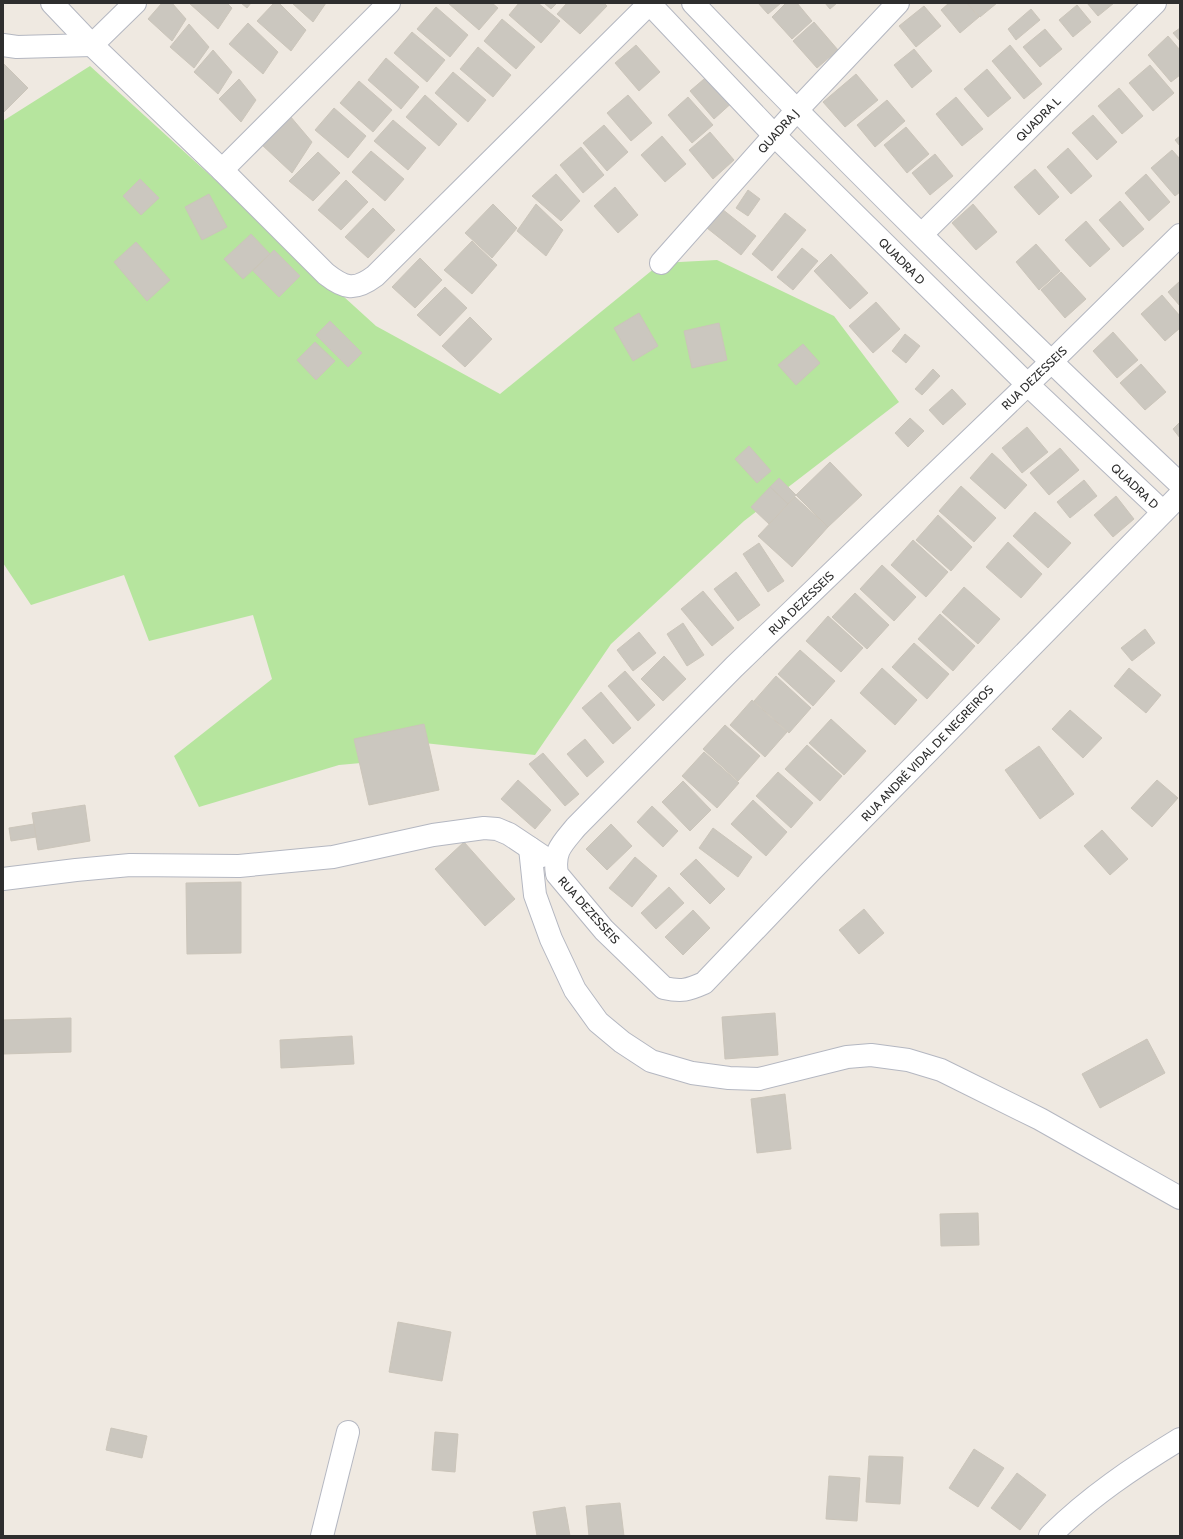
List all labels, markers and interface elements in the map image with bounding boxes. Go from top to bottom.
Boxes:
street label: QUADRA L [1012,93,1064,145]
street label: QUADRA J [754,106,802,156]
street label: QUADRA D [876,235,929,288]
street label: RUA DEZESSEIS [998,343,1070,413]
street label: QUADRA D [1108,460,1162,512]
street label: RUA DEZESSEIS [765,568,837,638]
street label: RUA ANDRÉ VIDAL DE NEGREIROS [858,682,996,824]
street label: RUA DEZESSEIS [555,873,623,947]

